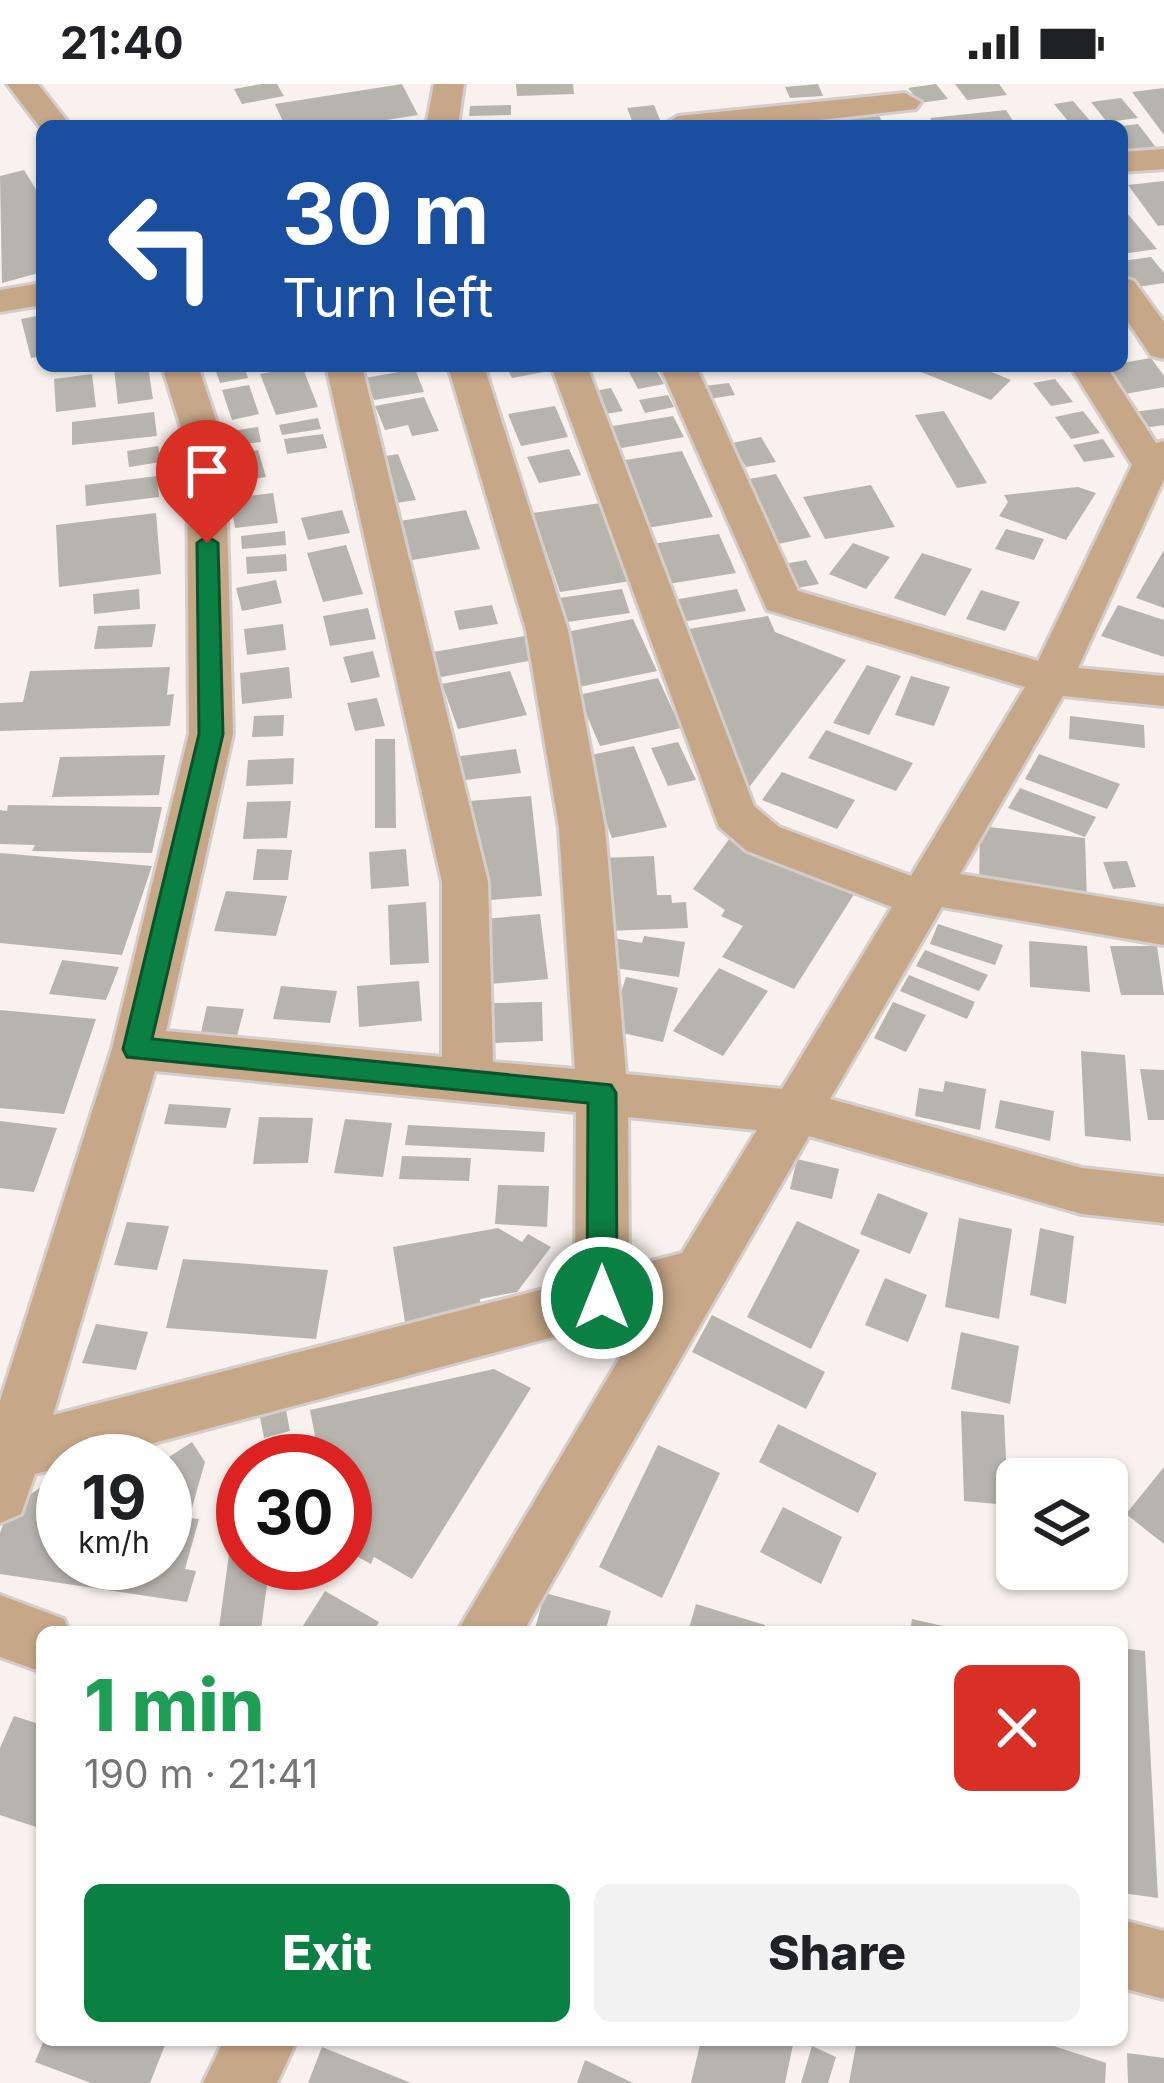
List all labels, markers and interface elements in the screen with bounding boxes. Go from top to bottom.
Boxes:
text: 21:40 [60,15,184,70]
text: 30 m [282,163,489,264]
icon: left [84,168,240,324]
text: Turn left [282,265,493,330]
pin [156,420,258,543]
icon: arrive [174,438,240,504]
position arrow [539,1235,665,1361]
speed limit sign: 30 [216,1434,372,1590]
map controls [996,1458,1128,1590]
button: layers [996,1458,1128,1590]
text: 19 [82,1461,146,1533]
text: km/h [78,1524,150,1560]
text: 1 min [84,1661,264,1748]
button: close [954,1665,1080,1791]
text: 190 m · 21:41 [84,1750,318,1797]
button: Exit [84,1884,570,2022]
button: Share [594,1884,1080,2022]

